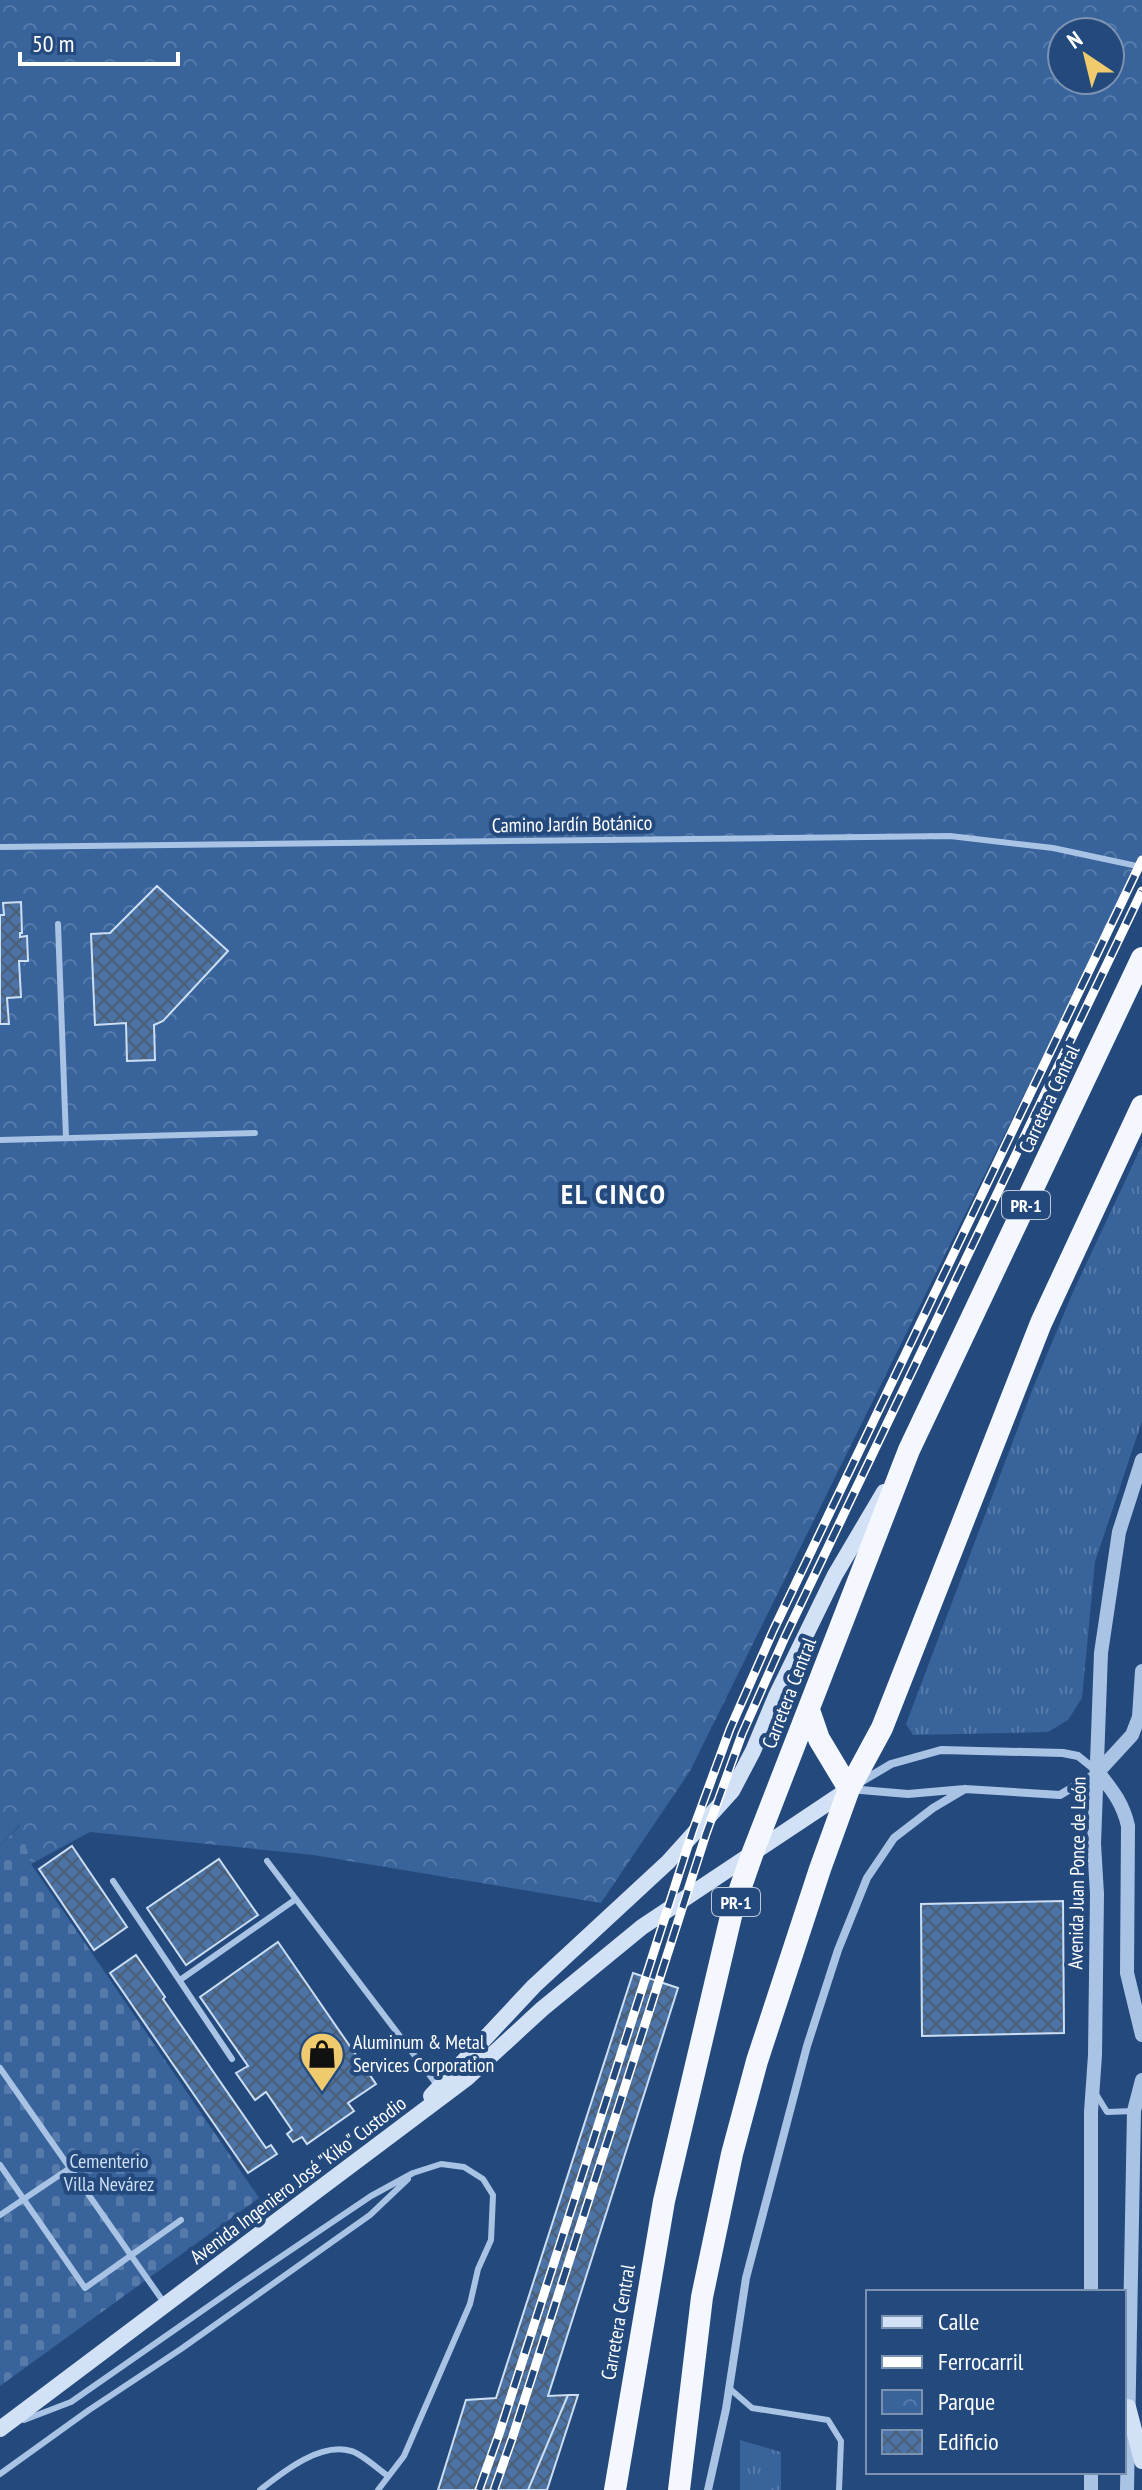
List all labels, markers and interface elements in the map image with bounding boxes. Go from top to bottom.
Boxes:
scale bar [20,16,178,66]
north arrow [1046,16,1126,96]
text: N [1062,25,1087,54]
text: 50 m [32,28,74,59]
street label: Camino Jardín Botánico [492,810,652,838]
street label: Carretera Central [1013,1040,1086,1157]
district label: EL CINCO [561,1175,667,1212]
road number: PR-1 [1002,1191,1050,1219]
street label: Carretera Central [756,1634,822,1752]
street label: Avenida Juan Ponce de León [1062,1776,1092,1970]
road number: PR-1 [712,1888,760,1916]
place label: Aluminum & Metal Services Corporation [353,2029,494,2078]
shop icon: Aluminum & Metal Services Corporation [298,2030,346,2093]
street label: Avenida Ingeniero José "Kiko" Custodio [185,2090,411,2270]
park label: Cementerio Villa Nevárez [63,2148,154,2197]
street label: Carretera Central [595,2262,641,2382]
legend [866,2290,1126,2474]
text: Calle [938,2306,979,2337]
text: Ferrocarril [938,2346,1024,2377]
text: Parque [938,2386,995,2417]
text: Edificio [938,2426,999,2457]

